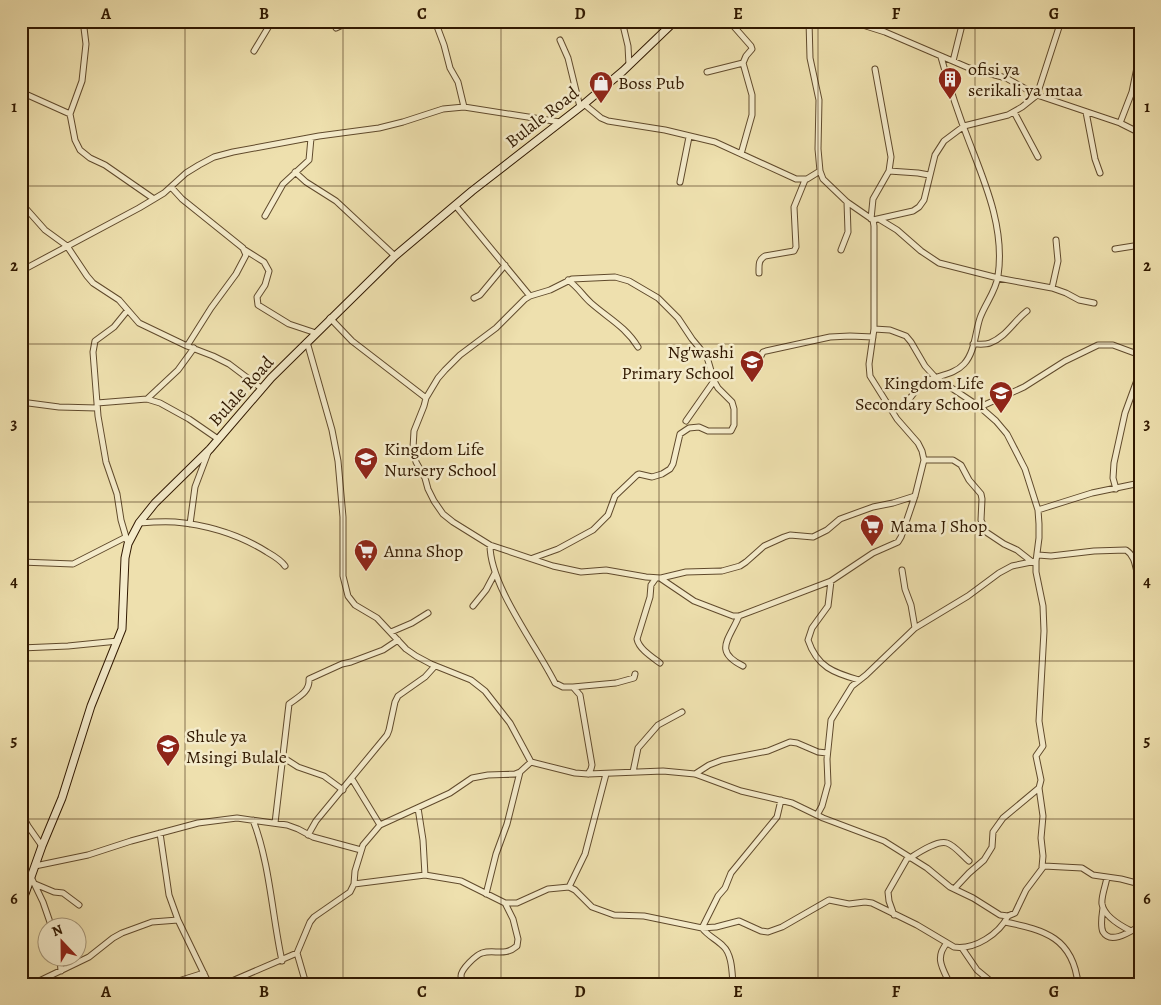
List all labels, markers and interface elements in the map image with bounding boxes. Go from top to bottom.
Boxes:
text: A [100,3,112,25]
text: B [259,3,269,25]
text: C [417,3,427,25]
text: D [574,3,586,25]
text: E [733,3,743,25]
text: F [892,3,901,25]
text: G [1049,3,1059,25]
place label: ofisi ya serikali ya mtaa [968,57,1083,102]
building icon: ofisi ya serikali ya mtaa [937,66,963,100]
shop icon: Boss Pub [588,70,614,104]
place label: Boss Pub [618,71,684,95]
street label: Bulale Road [500,81,584,153]
text: 1 [11,96,17,118]
text: 1 [1144,96,1150,118]
text: 2 [10,255,18,277]
text: 2 [1143,255,1151,277]
place label: Ng'washi Primary School [621,340,735,385]
school or university icon: Ng'washi Primary School [739,349,765,383]
street label: Bulale Road [203,350,279,431]
place label: Kingdom Life Secondary School [855,371,985,416]
school or university icon: Kingdom Life Secondary School [988,380,1014,414]
text: 3 [11,413,18,435]
text: 3 [1144,413,1151,435]
place label: Kingdom Life Nursery School [384,437,497,482]
school or university icon: Kingdom Life Nursery School [353,446,379,480]
supermarket icon: Mama J Shop [859,513,885,547]
place label: Mama J Shop [890,514,987,538]
supermarket icon: Anna Shop [353,538,379,572]
place label: Anna Shop [383,539,463,563]
text: 4 [10,571,18,593]
text: 4 [1143,571,1151,593]
place label: Shule ya Msingi Bulale [186,724,287,769]
text: 5 [11,730,18,752]
text: 5 [1144,730,1151,752]
school or university icon: Shule ya Msingi Bulale [155,733,181,767]
text: 6 [10,888,18,910]
text: 6 [1143,888,1151,910]
north arrow [38,918,88,968]
text: N [49,920,66,941]
text: A [100,981,112,1003]
text: B [259,981,269,1003]
text: C [417,981,427,1003]
text: D [574,981,586,1003]
text: E [733,981,743,1003]
text: F [892,981,901,1003]
text: G [1049,981,1059,1003]

